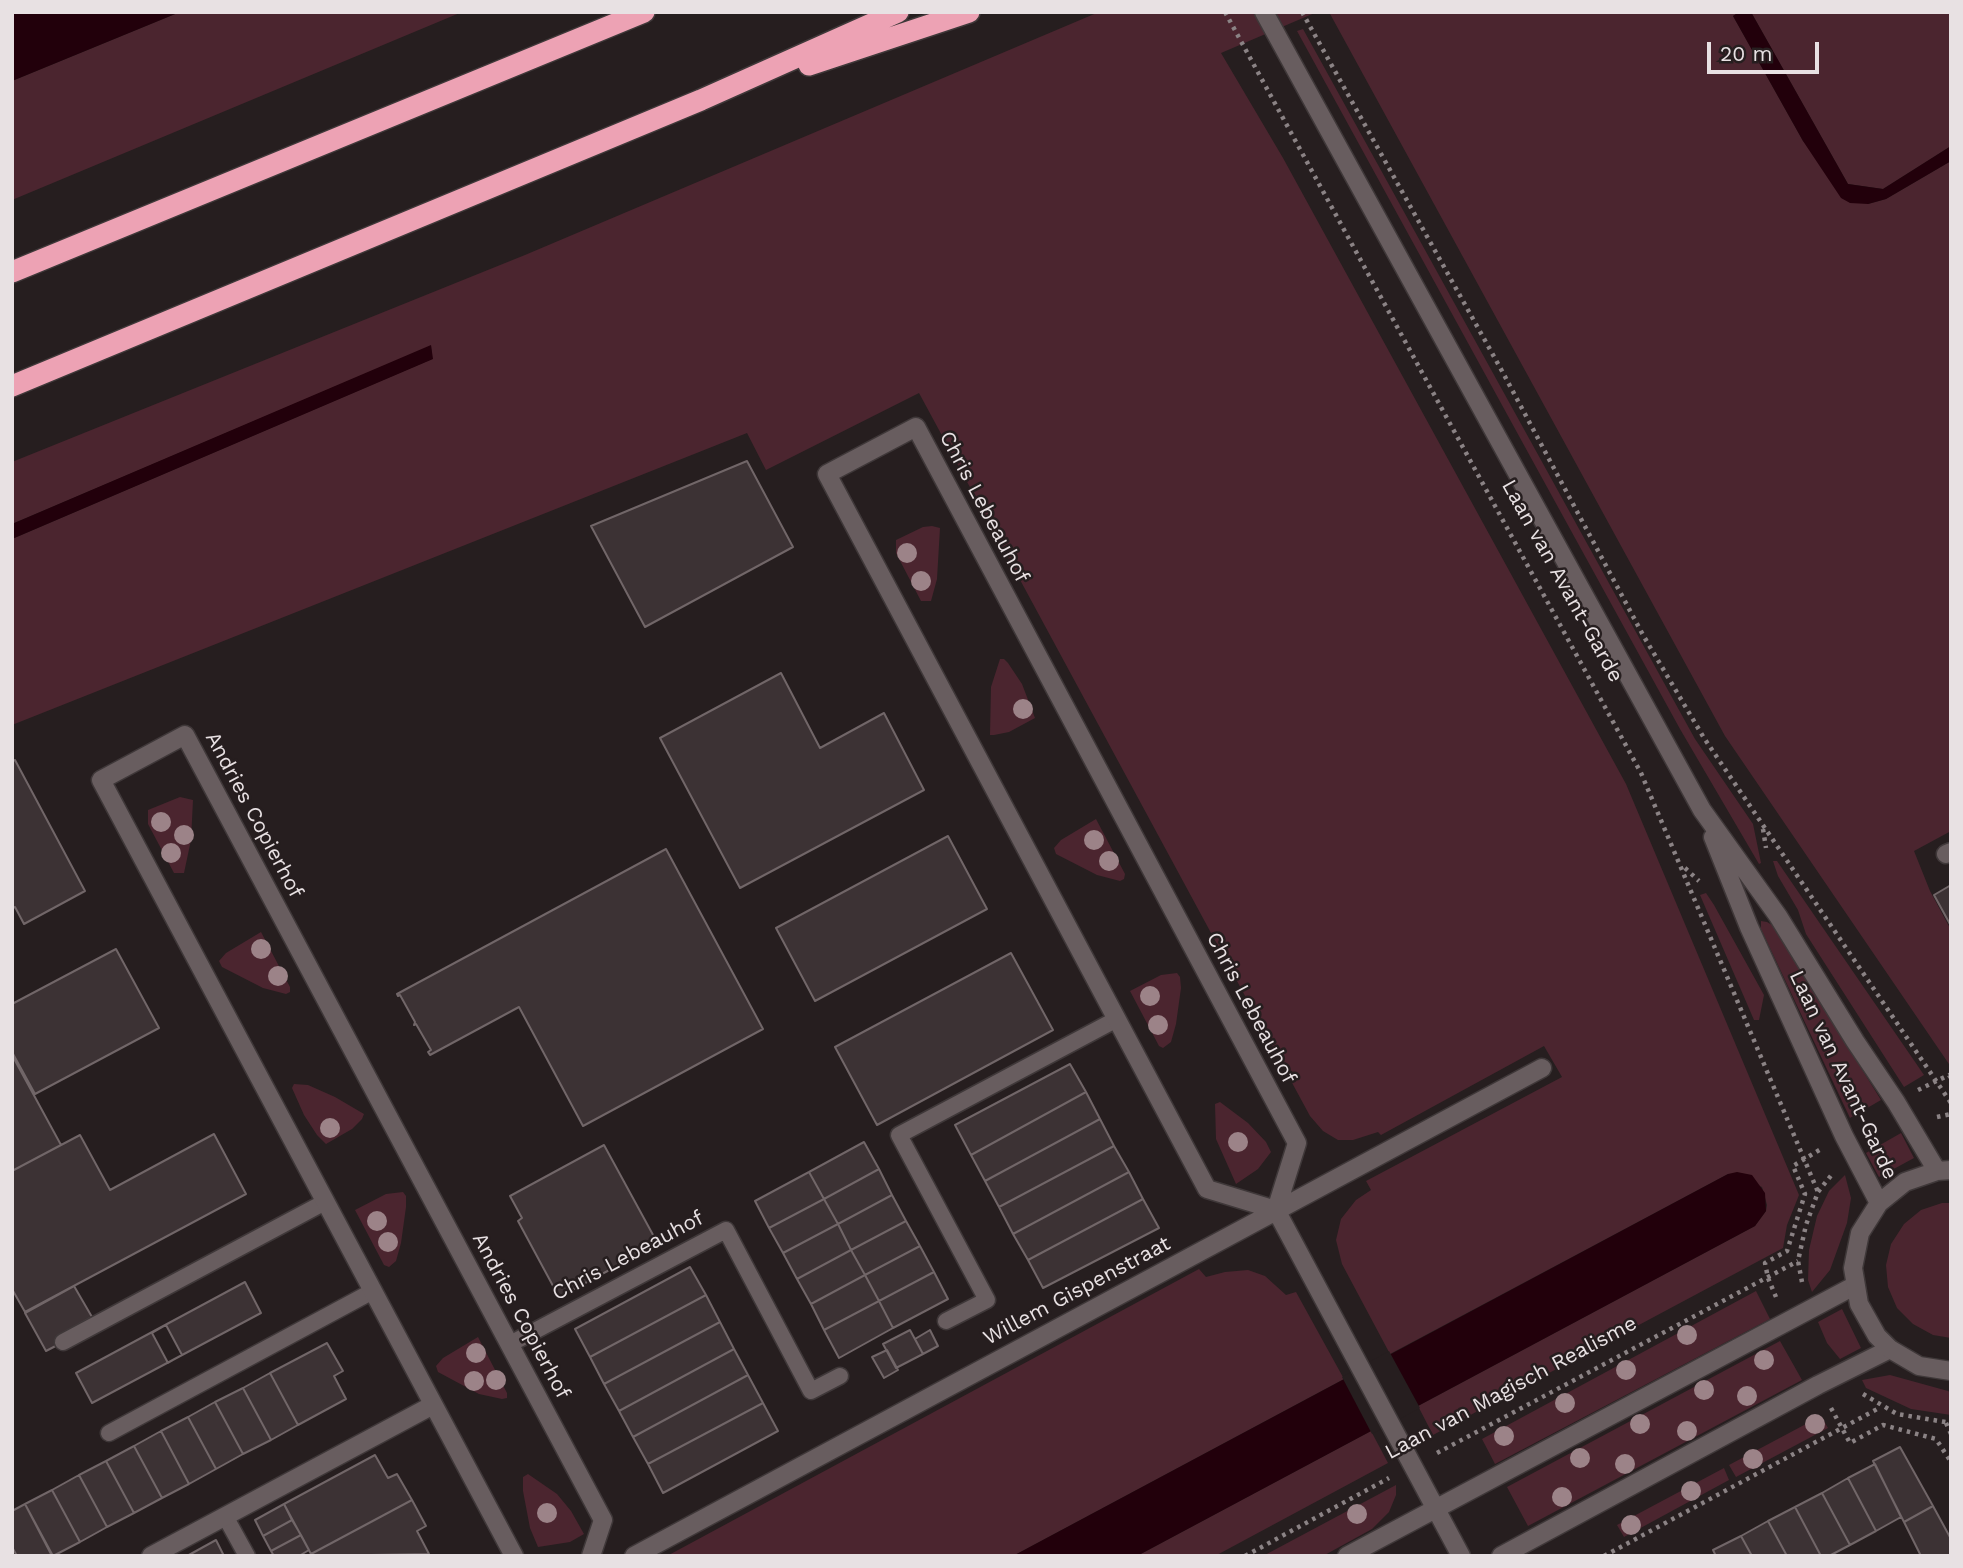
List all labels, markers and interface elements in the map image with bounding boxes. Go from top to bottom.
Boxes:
scale bar [1711,28,1823,72]
text: 20 m [1720,41,1772,66]
street label: Chris Lebeauhof [933,427,1035,587]
street label: Laan van Avant-Garde [1496,475,1628,687]
street label: Andries Copierhof [200,728,308,902]
street label: Chris Lebeauhof [1200,928,1302,1088]
street label: Laan van Avant-Garde [1783,967,1903,1183]
street label: Chris Lebeauhof [548,1205,708,1307]
street label: Andries Copierhof [467,1229,575,1403]
street label: Willem Gispenstraat [979,1231,1175,1351]
street label: Laan van Magisch Realisme [1381,1311,1641,1465]

